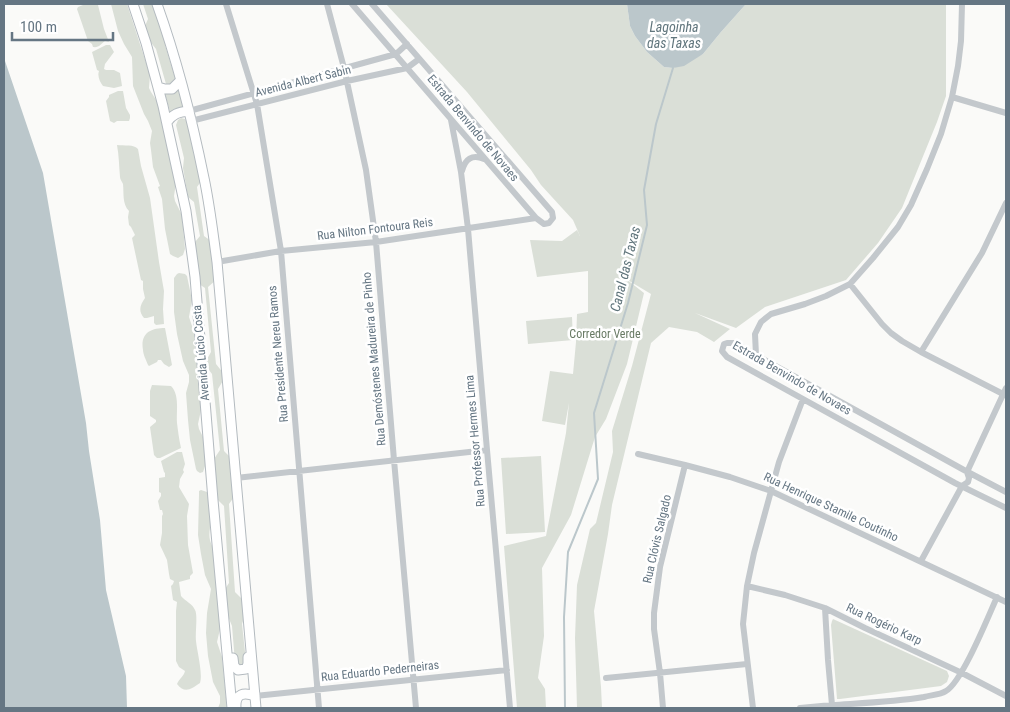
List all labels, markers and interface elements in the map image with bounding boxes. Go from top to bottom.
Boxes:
scale bar [12,10,114,42]
text: 100 m [20,18,57,36]
water label: Lagoinha das Taxas [647,19,701,51]
street label: Avenida Albert Sabin [254,62,353,100]
street label: Estrada Benvindo de Novaes [424,72,522,184]
street label: Rua Nilton Fontoura Reis [316,215,434,243]
water label: Canal das Taxas [607,225,643,313]
street label: Rua Demóstenes Madureira de Pinho [359,272,389,446]
street label: Rua Presidente Nereu Ramos [265,285,291,423]
street label: Avenida Lúcio Costa [190,304,212,402]
park label: Corredor Verde [569,327,641,341]
street label: Estrada Benvindo de Novaes [730,338,854,418]
street label: Rua Professor Hermes Lima [462,374,488,508]
street label: Rua Henrique Stamile Coutinho [761,470,901,544]
street label: Rua Clóvis Salgado [640,493,674,585]
street label: Rua Rogério Karp [844,600,924,648]
street label: Rua Eduardo Pederneiras [320,658,440,684]

